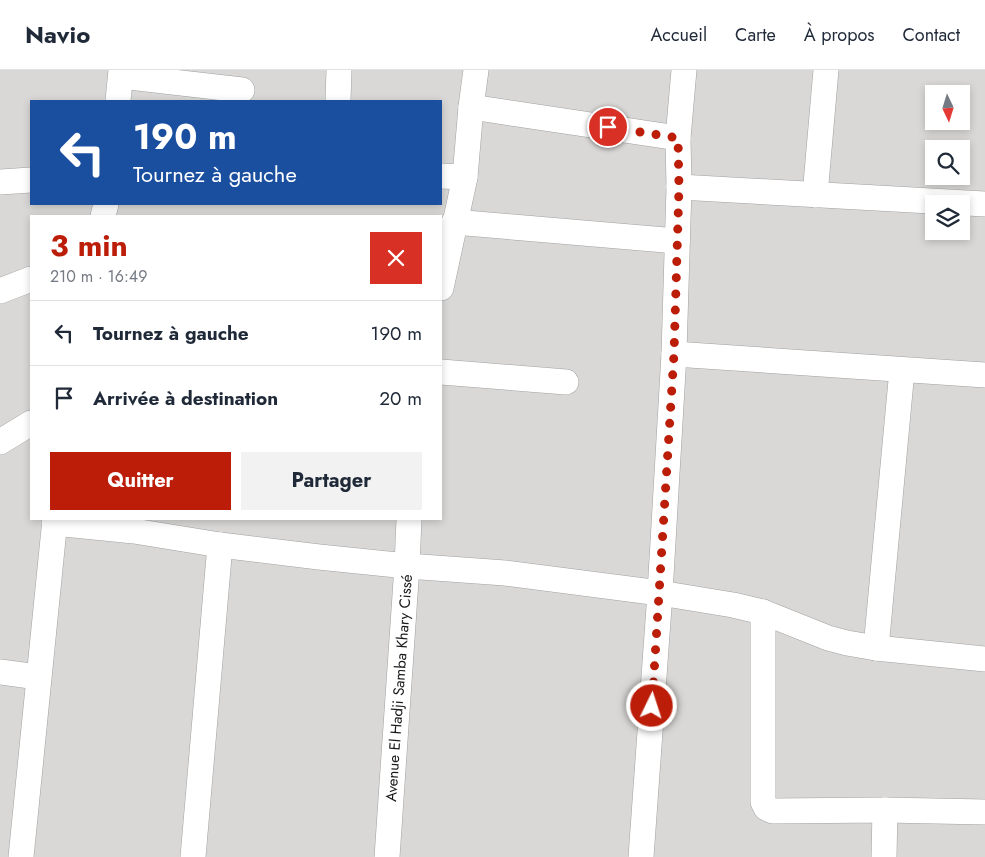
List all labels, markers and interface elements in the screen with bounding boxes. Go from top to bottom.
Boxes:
text: Navio [25,17,90,52]
text: Accueil [650,22,707,48]
text: Carte [735,22,776,48]
text: À propos [804,22,874,48]
text: Contact [902,22,960,48]
north arrow [925,85,970,130]
map controls [925,85,970,240]
pin [587,106,629,148]
text: 190 m [133,112,237,162]
icon: arrive [594,113,622,141]
icon: left [50,120,115,185]
button: search [925,140,970,185]
text: Tournez à gauche [133,158,297,190]
button: layers [925,195,970,240]
text: 3 min [50,224,128,267]
button: close [370,232,422,284]
text: 210 m · 16:49 [50,265,147,288]
icon: left [50,319,78,347]
text: Tournez à gauche [93,320,249,347]
text: 190 m [371,320,422,347]
icon: arrive [50,384,78,412]
text: Arrivée à destination [93,385,278,412]
text: 20 m [379,385,422,412]
button: Quitter [50,452,231,510]
button: Partager [241,452,422,510]
street label: Avenue El Hadji Samba Khary Cissé [380,573,418,802]
position arrow [625,679,677,731]

